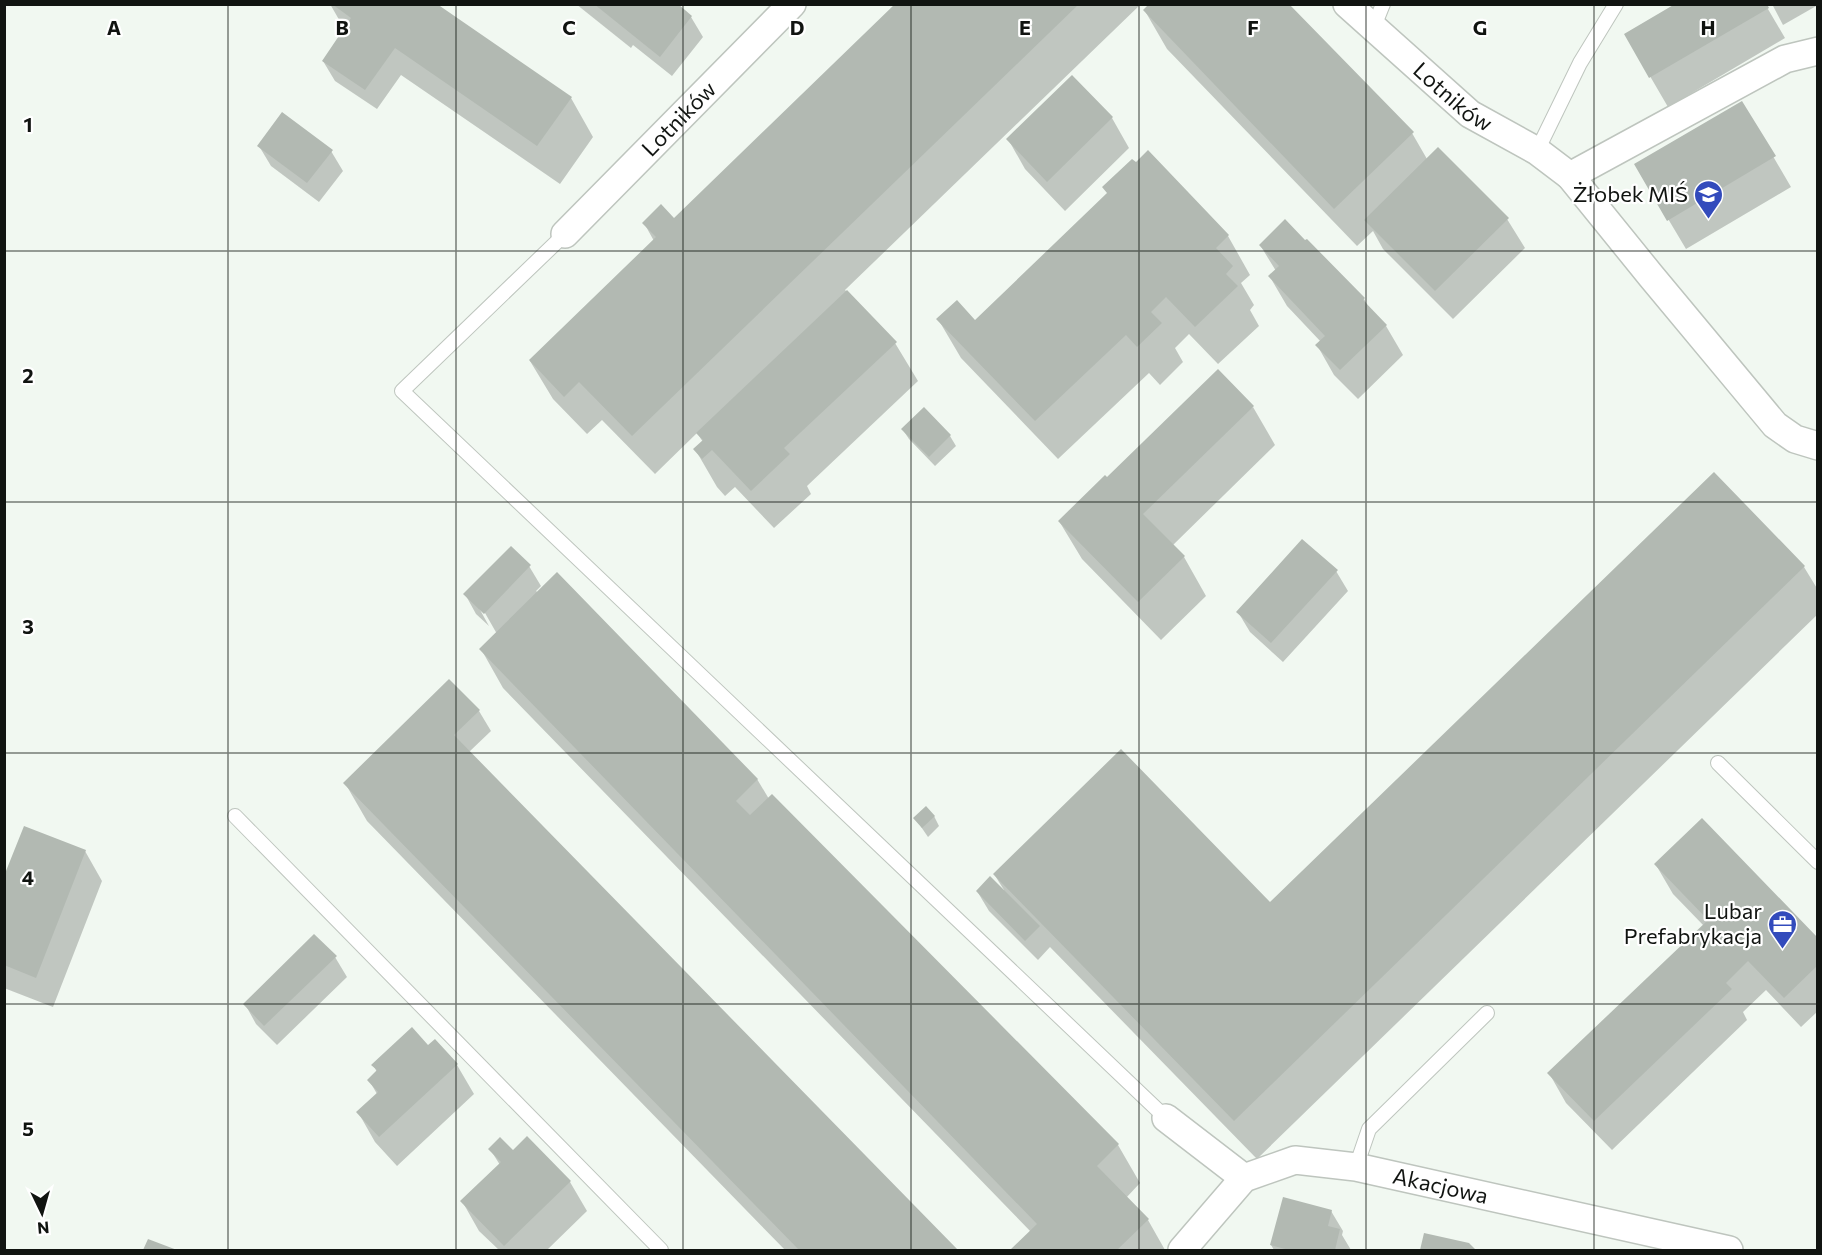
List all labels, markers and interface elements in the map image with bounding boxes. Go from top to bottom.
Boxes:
text: A [107,15,121,39]
text: B [335,15,349,39]
text: C [562,15,576,39]
text: D [790,15,804,39]
text: E [1019,15,1031,39]
text: F [1247,15,1259,39]
text: G [1473,15,1487,39]
text: H [1701,15,1716,39]
street label: Lotników [1408,56,1498,137]
street label: Lotników [636,75,722,162]
text: 1 [23,112,33,136]
school or university icon: Żłobek MIŚ [1693,178,1725,220]
place label: Żłobek MIŚ [1573,180,1688,207]
text: 2 [22,363,34,387]
text: 3 [22,614,34,638]
text: 4 [22,865,34,889]
place label: Lubar Prefabrykacja [1624,897,1762,949]
office icon: Lubar Prefabrykacja [1767,908,1799,950]
text: 5 [22,1116,34,1140]
street label: Akacjowa [1390,1162,1491,1209]
north arrow [12,1183,72,1243]
text: N [37,1218,50,1238]

